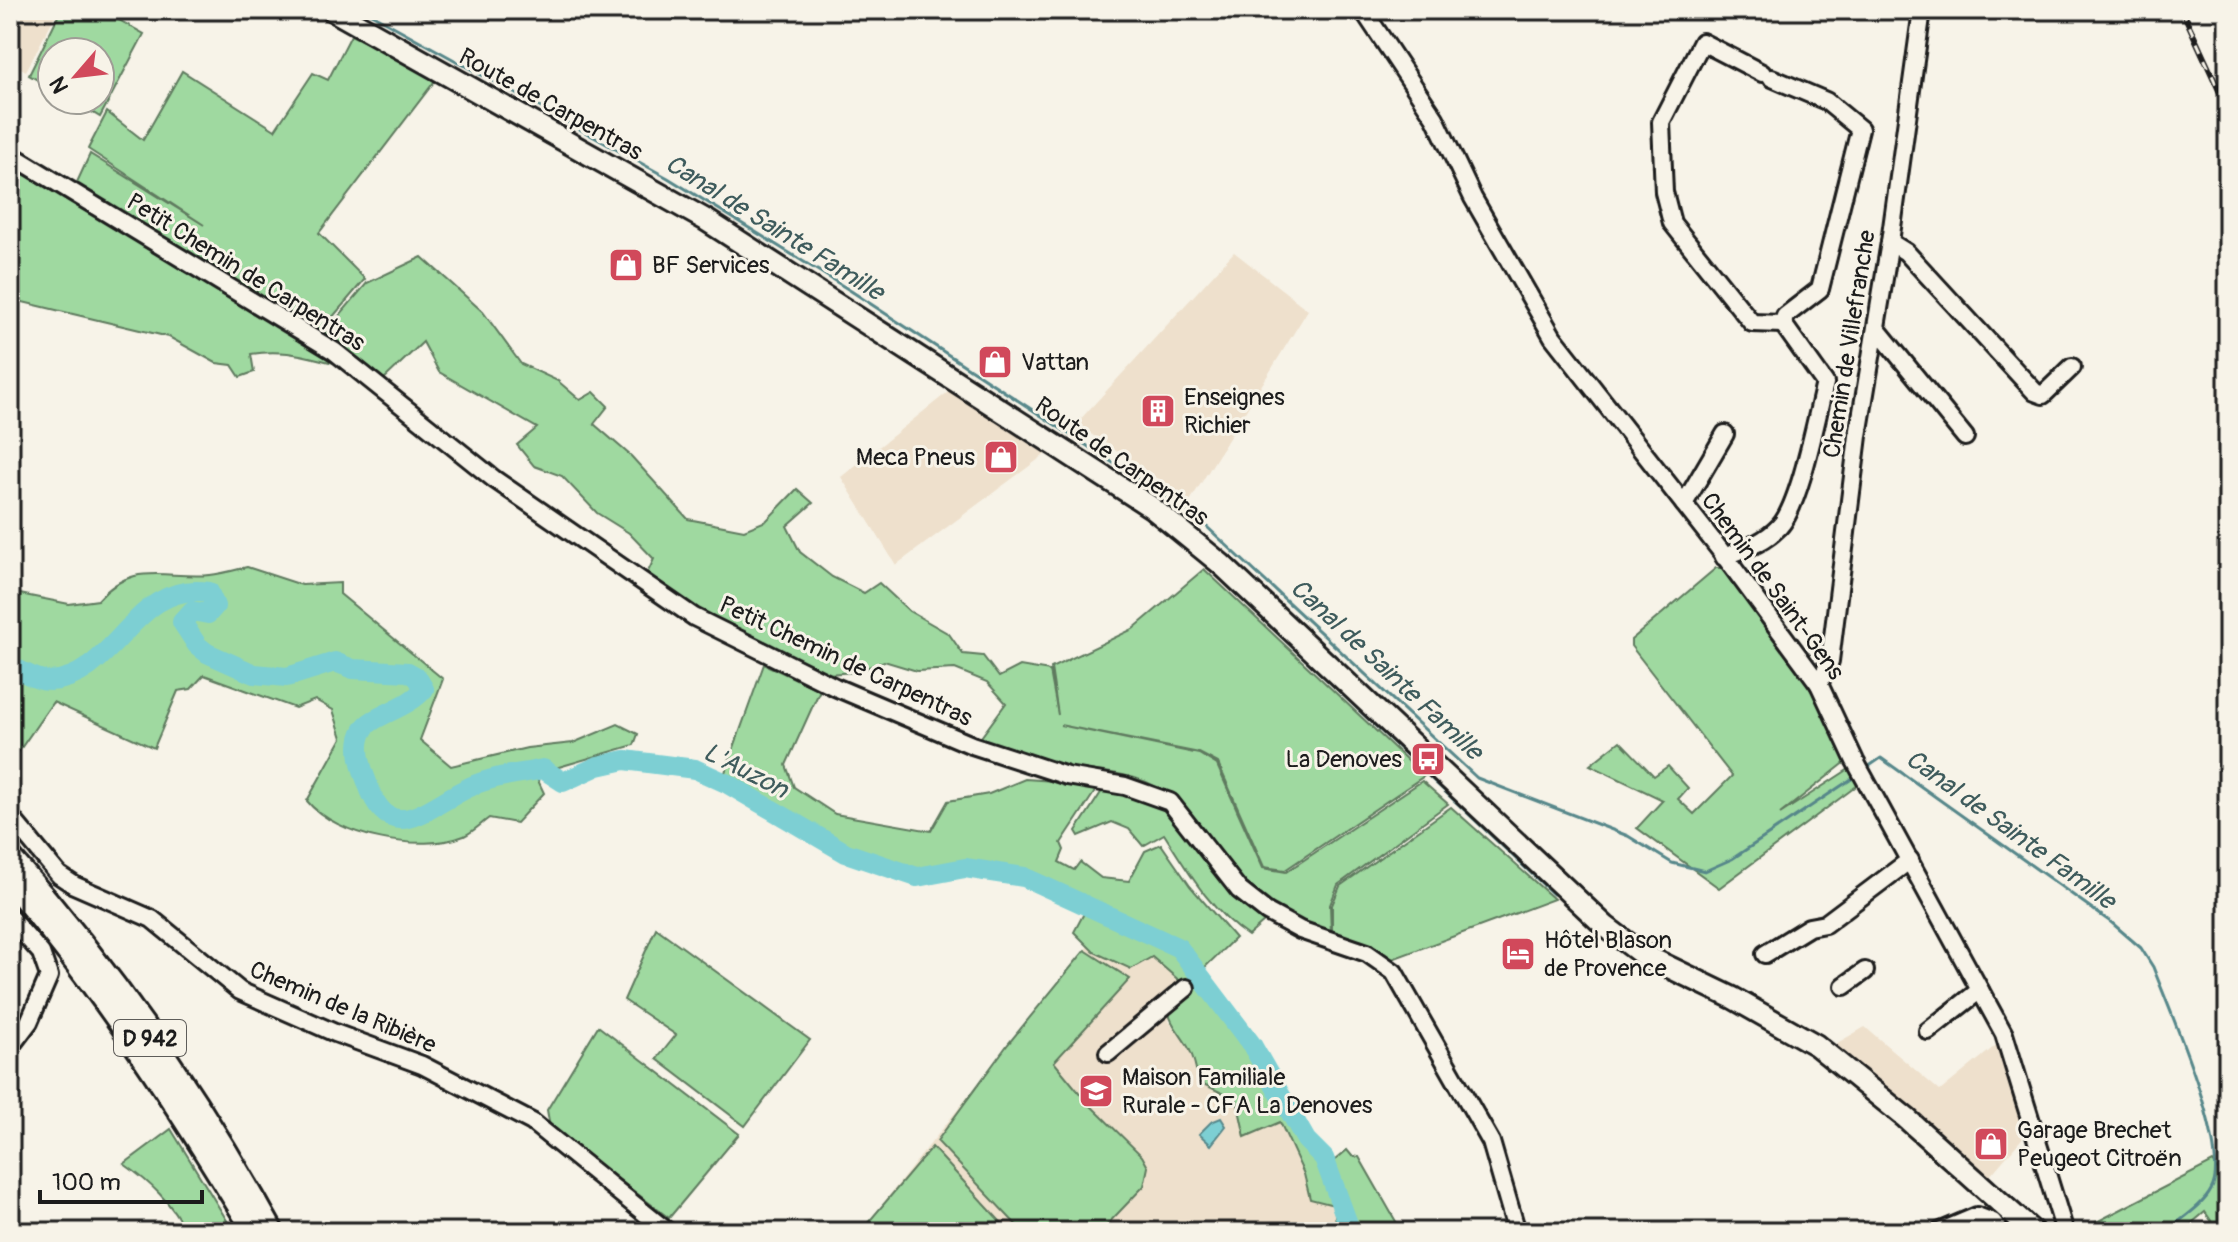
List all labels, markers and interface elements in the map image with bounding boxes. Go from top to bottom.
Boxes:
north arrow [36,36,116,116]
street label: Route de Carpentras [454,42,648,167]
text: N [43,72,75,98]
water label: Canal de Sainte Famille [659,148,891,309]
street label: Petit Chemin de Carpentras [121,187,370,358]
street label: Chemin de Villefranche [1817,228,1882,460]
shop icon: BF Services [607,246,645,284]
place label: BF Services [652,251,770,280]
shop icon: Vattan [976,343,1014,381]
place label: Vattan [1021,348,1089,377]
place label: Enseignes Richier [1184,383,1285,440]
street label: Route de Carpentras [1029,391,1214,532]
building icon: Enseignes Richier [1139,392,1177,430]
shop icon: Meca Pneus [982,438,1020,476]
place label: Meca Pneus [856,443,975,472]
street label: Chemin de Saint-Gens [1695,487,1850,686]
water label: Canal de Sainte Famille [1283,572,1491,769]
street label: Petit Chemin de Carpentras [715,590,977,733]
water label: L'Auzon [698,736,794,806]
bus stop icon: La Denoves [1409,740,1447,778]
water label: Canal de Sainte Famille [1899,743,2123,918]
place label: La Denoves [1285,745,1402,774]
place label: Hôtel Blason de Provence [1544,926,1672,983]
hotel icon: Hôtel Blason de Provence [1499,935,1537,973]
street label: Chemin de la Ribière [245,955,441,1060]
road number: D 942 [114,1020,186,1056]
place label: Maison Familiale Rurale - CFA La Denoves [1122,1063,1373,1120]
school or university icon: Maison Familiale Rurale - CFA La Denoves [1077,1072,1115,1110]
place label: Garage Brechet Peugeot Citroën [2017,1116,2182,1173]
shop icon: Garage Brechet Peugeot Citroën [1972,1125,2010,1163]
scale bar [40,1154,202,1204]
text: 100 m [52,1168,121,1197]

